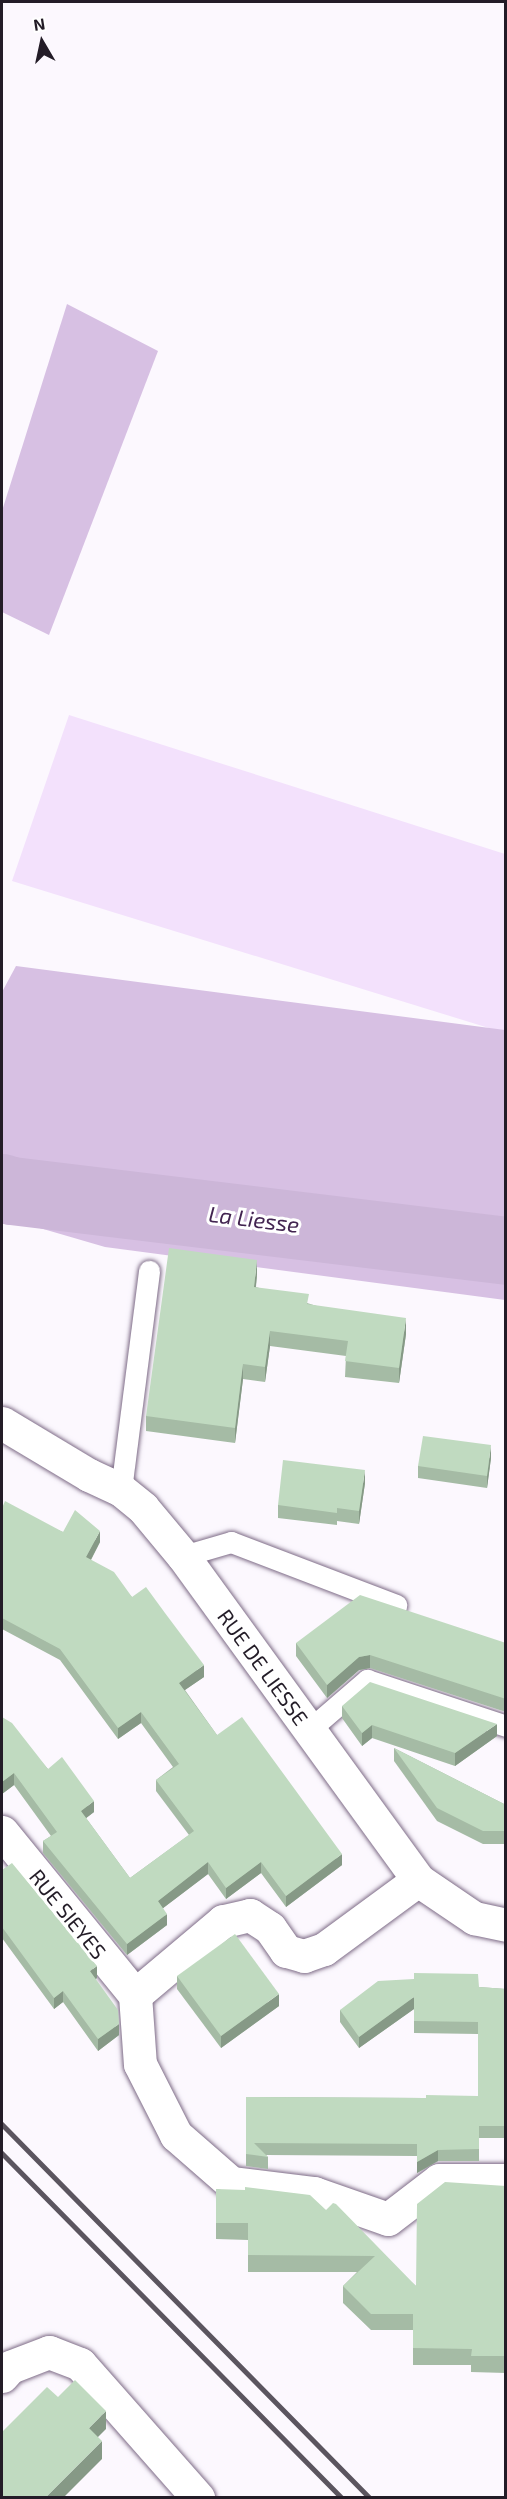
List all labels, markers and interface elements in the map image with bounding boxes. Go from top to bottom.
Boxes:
north arrow [12,12,72,72]
text: N [32,13,46,34]
water label: La Liesse [207,1200,301,1238]
street label: RUE DE LIESSE [212,1604,314,1730]
street label: RUE SIEYES [24,1864,112,1964]

